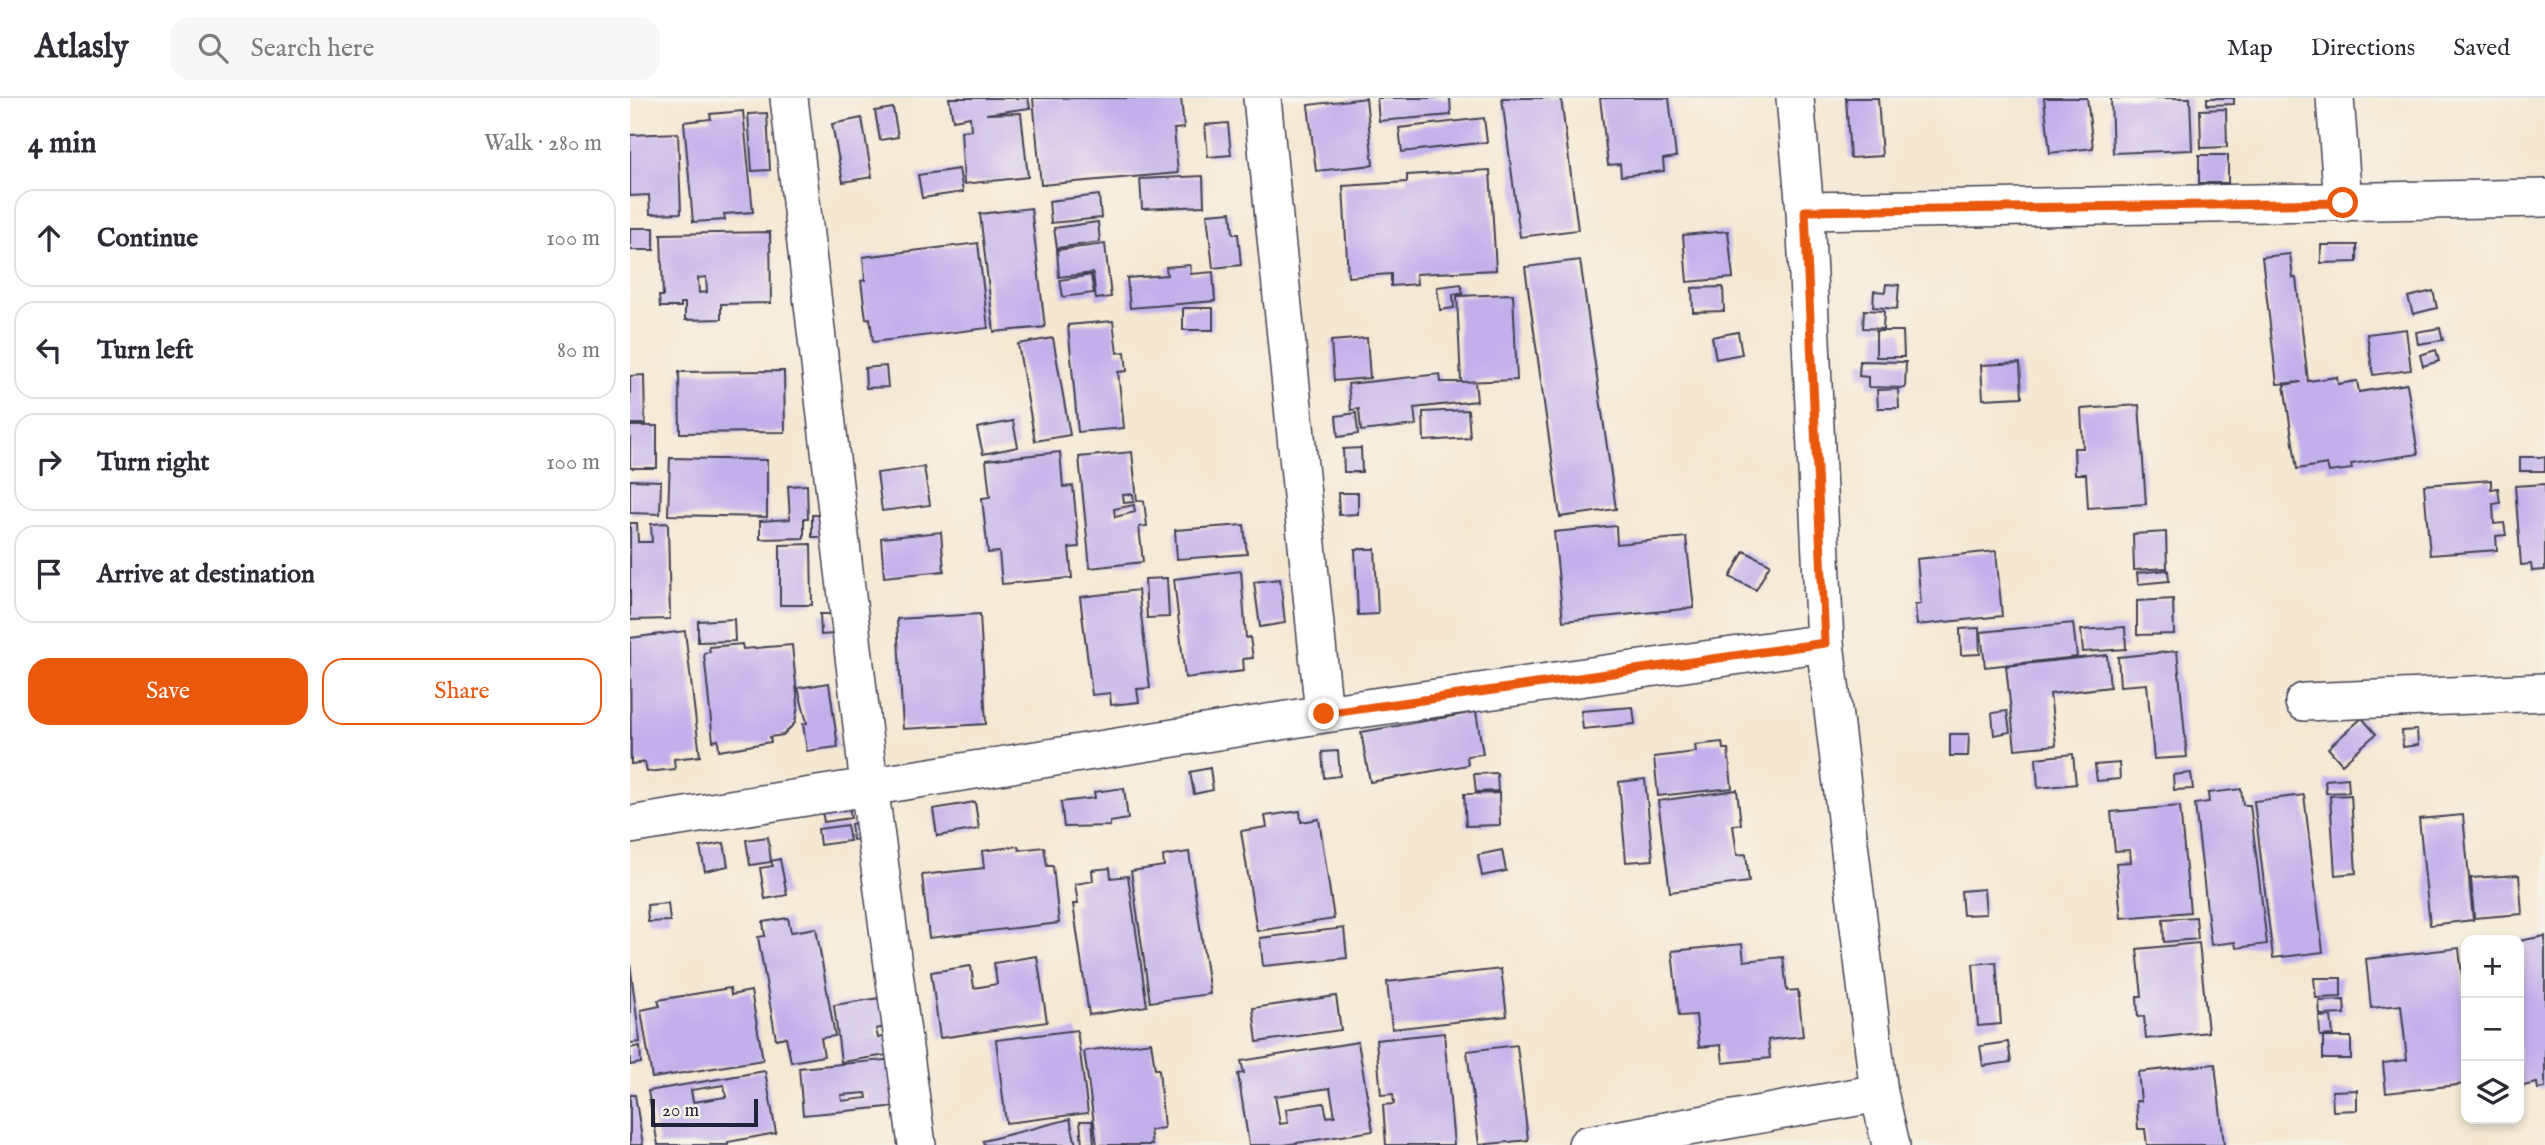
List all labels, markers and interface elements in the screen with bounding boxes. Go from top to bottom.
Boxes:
search box [170,17,660,80]
text: Atlasly [35,27,128,69]
icon: search [194,29,232,67]
text: Search here [250,32,374,65]
text: Map [2227,33,2273,64]
text: Directions [2311,33,2415,64]
text: Saved [2453,33,2510,64]
text: 4 min [28,125,96,163]
text: Walk · 280 m [484,129,602,158]
route start [2327,187,2358,218]
icon: ahead [30,219,68,257]
text: Continue [97,222,198,255]
text: 100 m [546,224,600,253]
icon: left [30,331,68,369]
text: Turn left [97,334,194,367]
text: 80 m [557,336,600,365]
icon: right [30,443,68,481]
text: Turn right [97,446,210,479]
text: 100 m [546,448,600,477]
icon: arrive [30,555,68,593]
text: Arrive at destination [97,558,315,591]
button: Save [28,658,308,725]
button: Share [322,658,602,725]
route end [1308,698,1339,729]
map controls [2461,935,2524,1124]
button: + [2461,935,2524,998]
button: − [2461,998,2524,1061]
button: layers [2461,1061,2524,1124]
scale bar [651,1096,758,1128]
text: 20 m [662,1099,699,1123]

